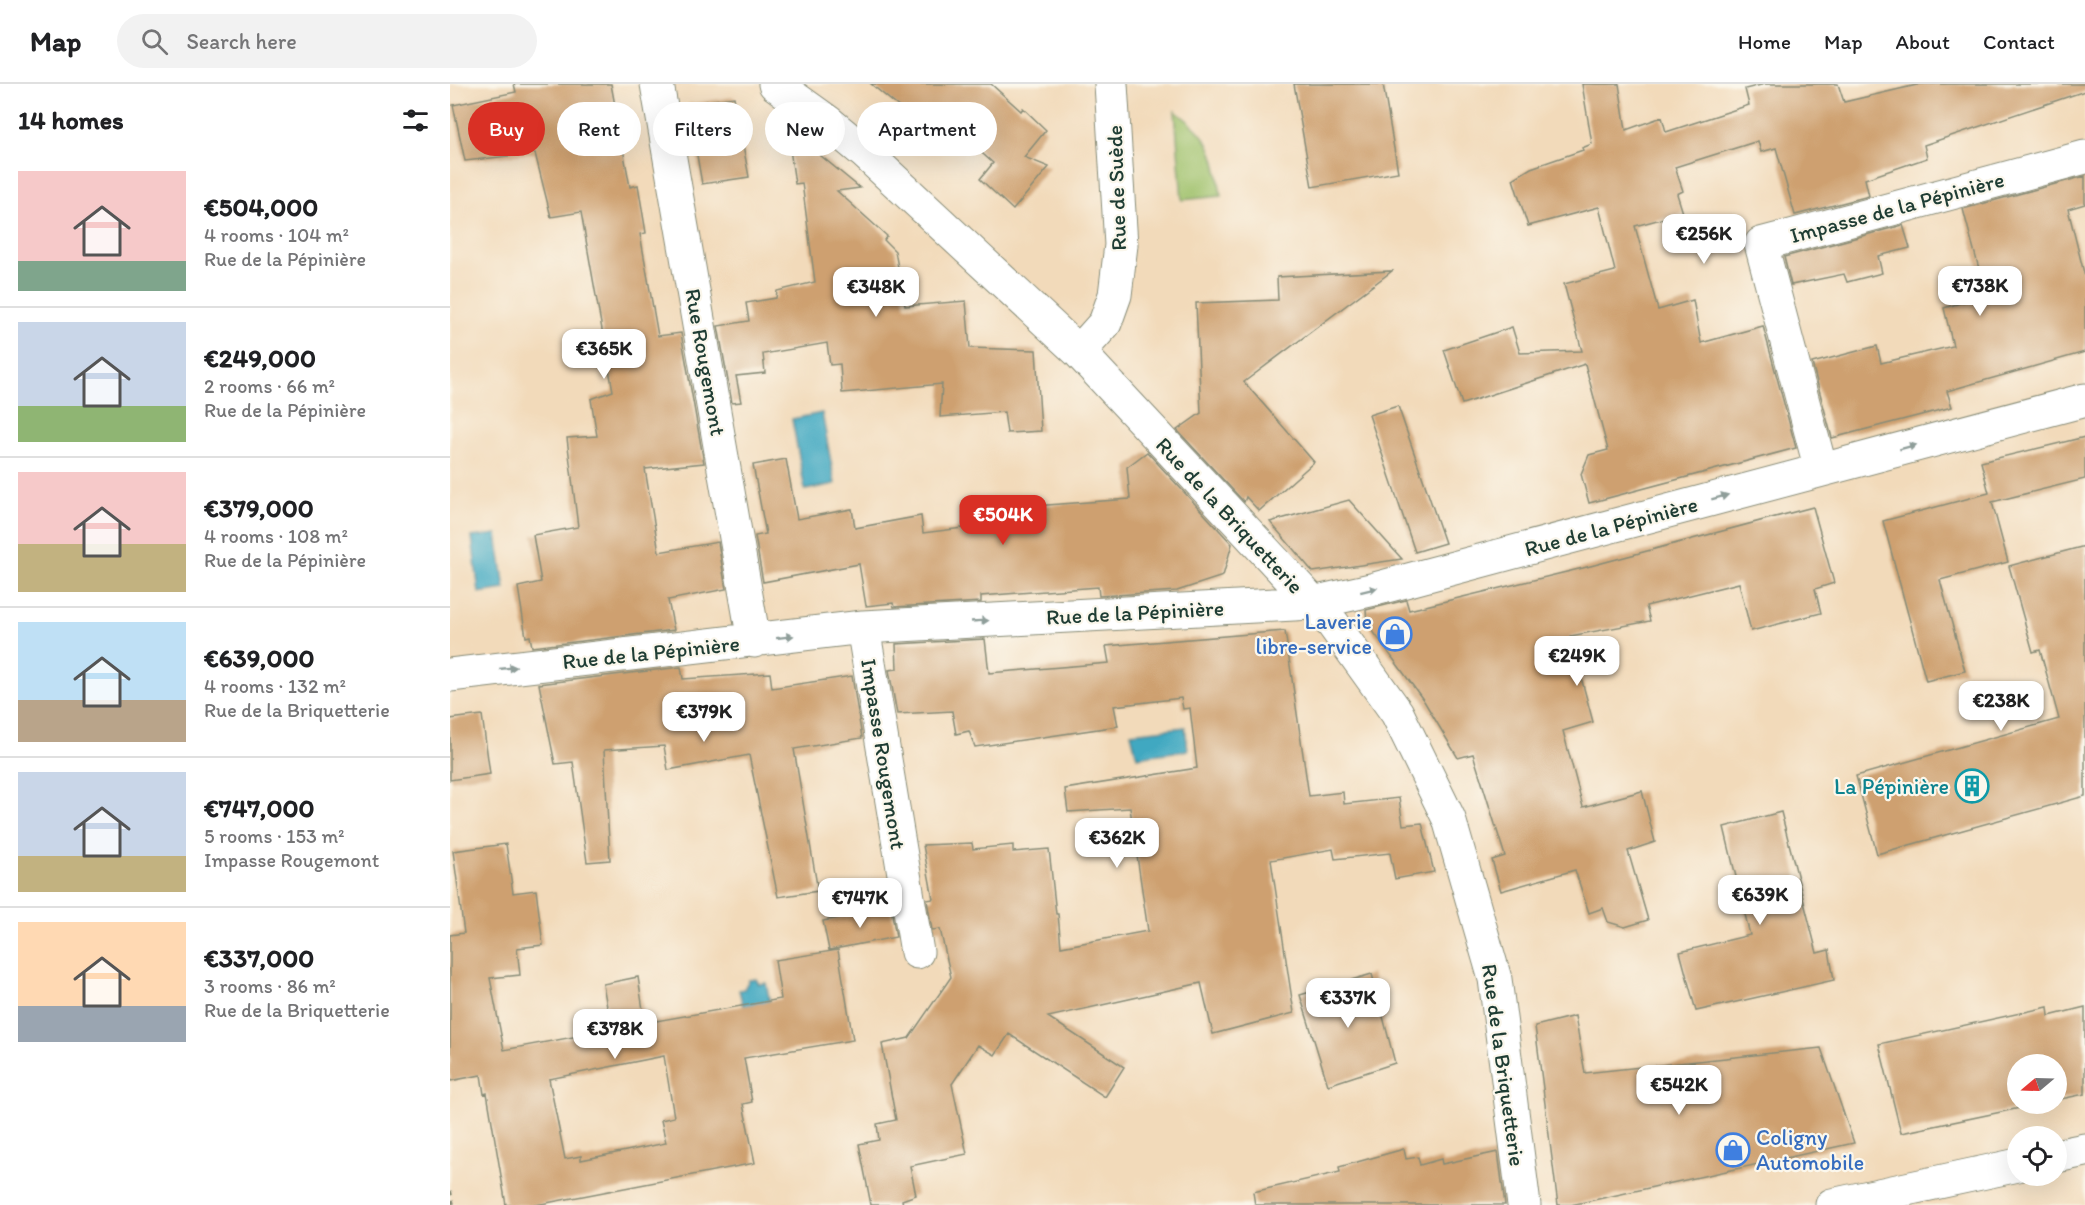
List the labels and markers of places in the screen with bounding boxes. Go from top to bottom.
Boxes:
pin: €256K [1662,214,1746,265]
pin: €738K [1938,266,2022,317]
pin: €348K [834,267,918,318]
pin: €365K [562,329,646,380]
pin: €504K [961,495,1045,546]
place label: Laverie libre-service [1255,608,1372,660]
shop icon: Laverie libre-service [1377,616,1413,652]
pin: €249K [1535,636,1619,687]
pin: €238K [1959,681,2043,732]
pin: €379K [662,692,746,743]
building icon: La Pépinière [1954,768,1990,804]
place label: La Pépinière [1834,773,1949,800]
pin: €362K [1075,818,1159,869]
pin: €639K [1718,875,1802,926]
pin: €747K [818,878,902,929]
pin: €337K [1306,978,1390,1029]
pin: €378K [573,1009,657,1060]
pin: €542K [1637,1065,1721,1116]
place label: Coligny Automobile [1756,1124,1864,1176]
shop icon: Coligny Automobile [1715,1132,1751,1168]

